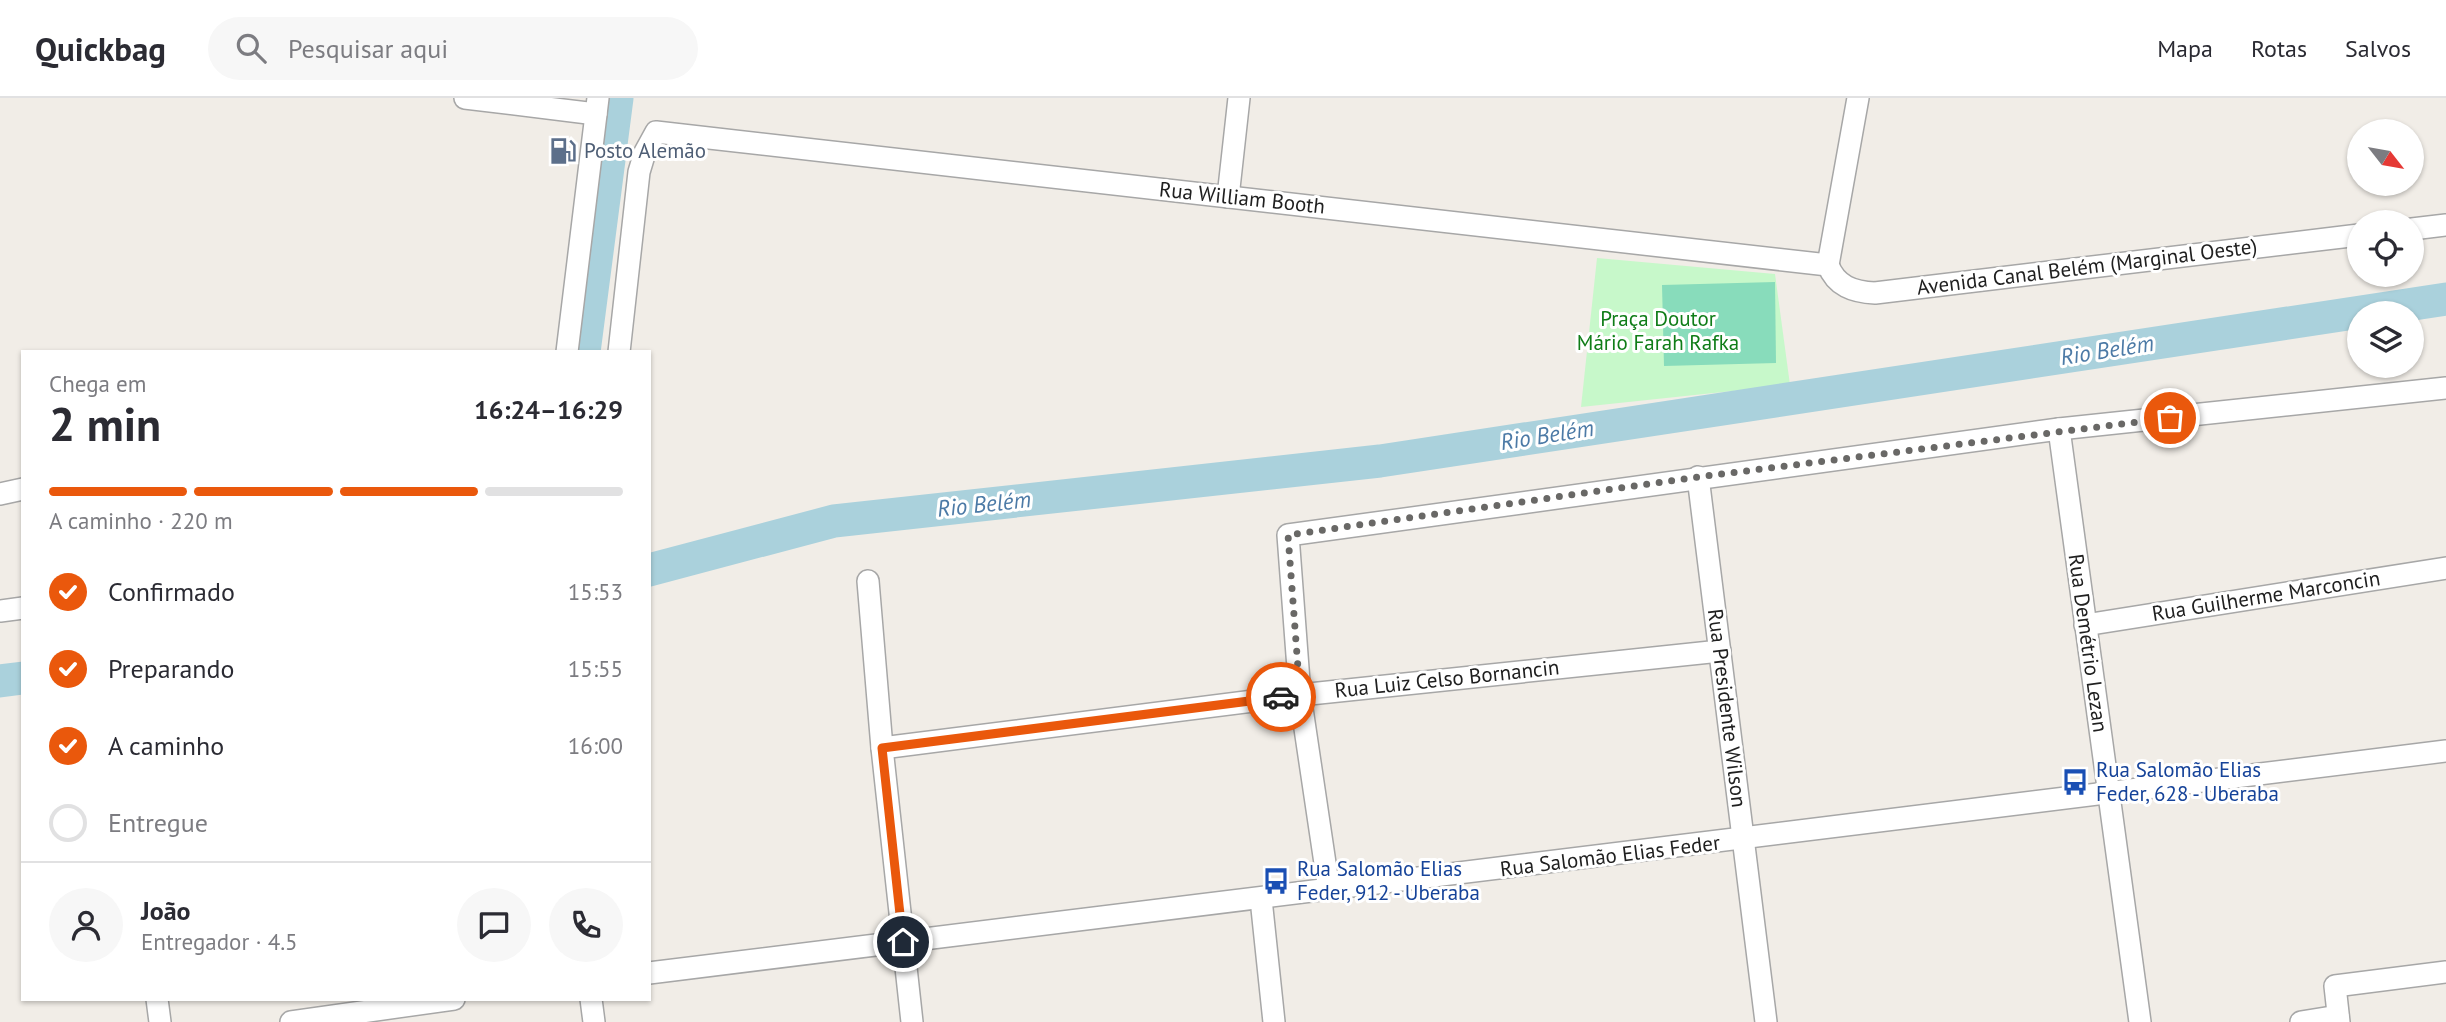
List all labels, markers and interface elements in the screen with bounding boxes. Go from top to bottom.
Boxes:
search box [208,17,698,80]
text: Quickbag [35,27,166,70]
icon: search [232,29,270,67]
text: Pesquisar aqui [288,32,448,65]
text: Mapa [2157,33,2213,64]
text: Rotas [2251,33,2307,64]
text: Salvos [2345,33,2411,64]
north arrow [2347,119,2424,196]
map controls [2347,119,2424,378]
fuel station icon: Posto Alemão [548,136,578,166]
place label: Posto Alemão [584,137,706,164]
street label: Rua William Booth [1158,175,1326,220]
button: locate [2347,210,2424,287]
street label: Avenida Canal Belém (Marginal Oeste) [1915,232,2259,301]
button: layers [2347,301,2424,378]
park label: Praça Doutor Mário Farah Rafka [1577,305,1739,356]
water label: Rio Belém [2058,328,2156,371]
text: Chega em [49,369,146,398]
pin [2140,388,2200,448]
text: 16:24–16:29 [474,393,623,426]
text: 2 min [49,394,161,454]
icon: bag [2151,399,2189,437]
water label: Rio Belém [1498,413,1596,456]
water label: Rio Belém [936,484,1032,523]
text: A caminho · 220 m [49,506,233,535]
street label: Rua Demétrio Lezan [2063,552,2114,734]
street label: Rua Guilherme Marconcin [2150,564,2382,627]
icon: check [49,573,87,611]
text: Confirmado [108,575,235,608]
text: 15:53 [568,577,623,606]
street label: Rua Presidente Wilson [1702,607,1753,809]
icon: check [49,650,87,688]
text: Preparando [108,652,235,685]
street label: Rua Luiz Celso Bornancin [1333,653,1561,704]
text: 15:55 [568,654,623,683]
courier [1246,662,1316,732]
icon: car [1262,678,1300,716]
icon: check [49,727,87,765]
text: A caminho [108,729,224,762]
text: 16:00 [568,731,623,760]
place label: Rua Salomão Elias Feder, 628 - Uberaba [2096,756,2279,807]
bus stop icon: Rua Salomão Elias Feder, 628 - Uberaba [2060,767,2090,797]
text: Entregue [108,806,208,839]
street label: Rua Salomão Elias Feder [1498,829,1721,882]
place label: Rua Salomão Elias Feder, 912 - Uberaba [1297,855,1480,906]
bus stop icon: Rua Salomão Elias Feder, 912 - Uberaba [1261,866,1291,896]
button: person [49,888,123,962]
button: chat [457,888,531,962]
button: phone [549,888,623,962]
text: João [141,894,191,927]
pin [873,912,933,972]
icon: home [884,923,922,961]
text: Entregador · 4.5 [141,927,298,956]

